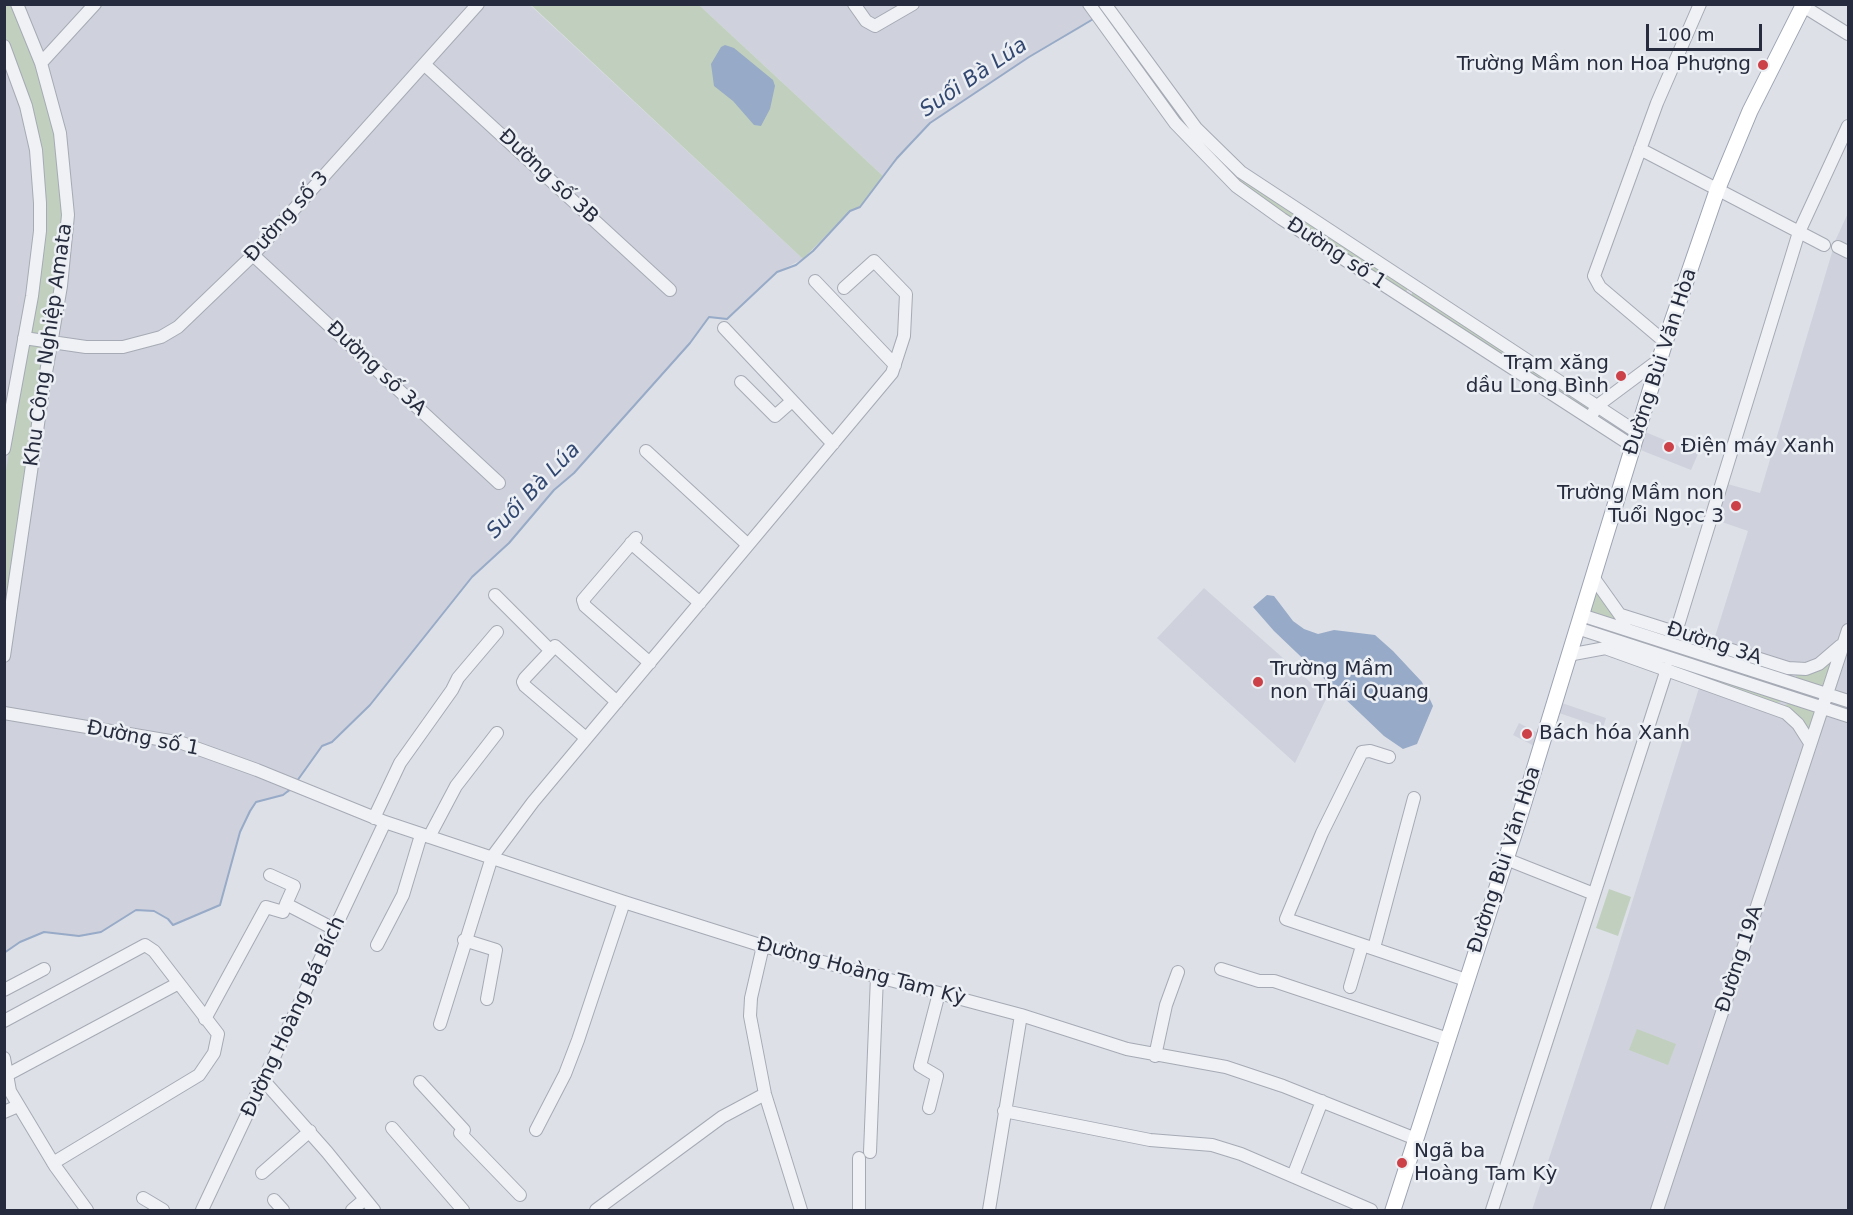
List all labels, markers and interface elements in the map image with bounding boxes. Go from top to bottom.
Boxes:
scale bar [1649,12,1764,50]
text: 100 m [1657,24,1715,45]
water label: Suối Bà Lúa [916,33,1032,123]
place label: Trường Mầm non Hoa Phượng [1457,53,1751,77]
marker: Trường Mầm non Hoa Phượng [1756,58,1770,72]
street label: Đường số 3B [493,125,603,229]
street label: Đường số 3 [240,167,334,267]
street label: Đường số 1 [1282,213,1390,295]
street label: Khu Công Nghiệp Amata [20,222,78,468]
street label: Đường Bùi Văn Hòa [1619,266,1703,458]
street label: Đường số 3A [321,317,431,421]
place label: Trạm xăng dầu Long Bình [1466,352,1609,399]
marker: Trạm xăng dầu Long Bình [1614,369,1628,383]
place label: Điện máy Xanh [1681,435,1835,459]
water label: Suối Bà Lúa [482,438,586,544]
marker: Điện máy Xanh [1662,440,1676,454]
place label: Trường Mầm non Tuổi Ngọc 3 [1557,482,1724,529]
marker: Trường Mầm non Tuổi Ngọc 3 [1729,499,1743,513]
street label: Đường 3A [1663,617,1765,671]
place label: Trường Mầm non Thái Quang [1270,658,1429,705]
marker: Trường Mầm non Thái Quang [1251,675,1265,689]
street label: Đường số 1 [85,716,201,762]
place label: Bách hóa Xanh [1539,722,1690,746]
marker: Bách hóa Xanh [1520,727,1534,741]
street label: Đường Bùi Văn Hòa [1463,764,1547,956]
street label: Đường 19A [1711,902,1769,1016]
street label: Đường Hoàng Bá Bích [237,913,351,1121]
street label: Đường Hoàng Tam Kỳ [754,933,968,1011]
place label: Ngã ba Hoàng Tam Kỳ [1414,1140,1557,1187]
marker: Ngã ba Hoàng Tam Kỳ [1395,1156,1409,1170]

